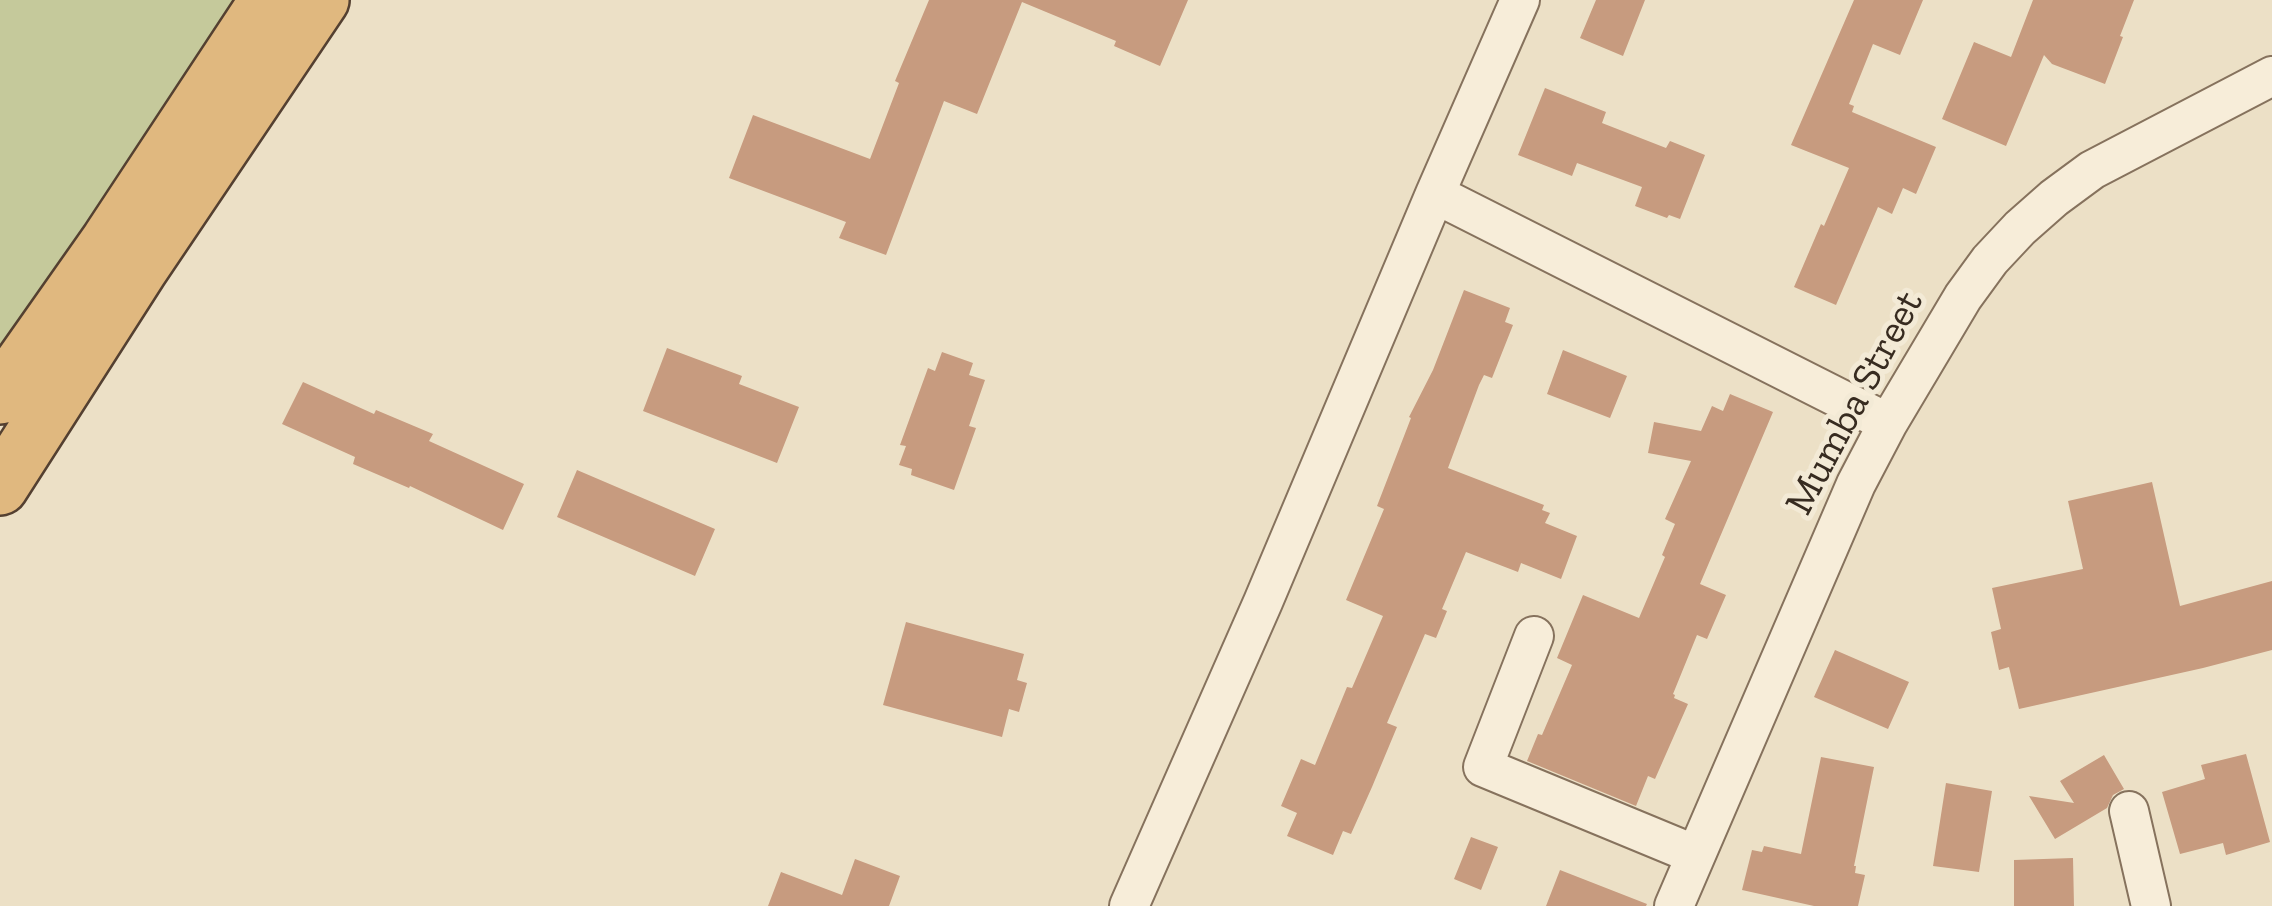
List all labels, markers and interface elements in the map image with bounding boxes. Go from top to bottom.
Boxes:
street label: Mumba Street [1776,283,1934,523]

